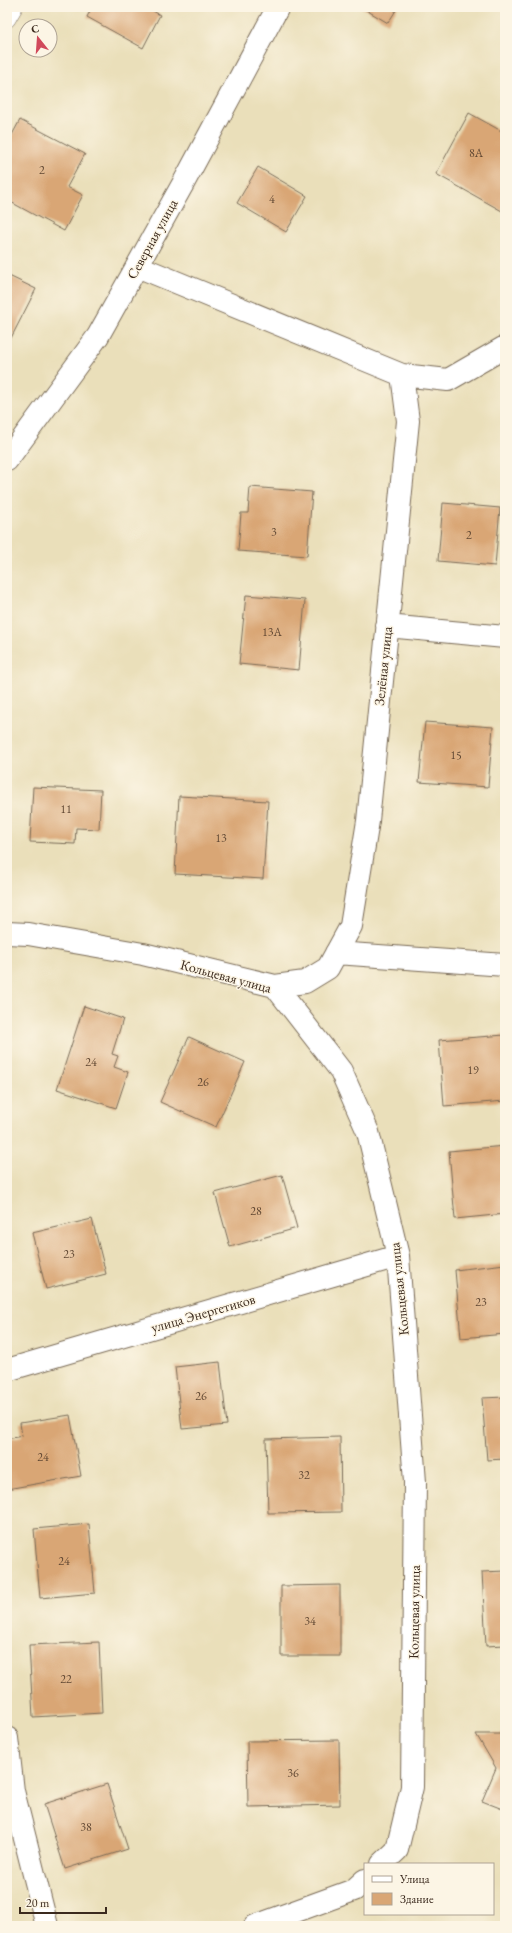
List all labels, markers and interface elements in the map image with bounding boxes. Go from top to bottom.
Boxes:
north arrow [18,18,58,58]
text: С [29,21,41,36]
house number: 8А [469,145,484,161]
house number: 2 [39,162,45,178]
house number: 4 [269,191,275,207]
street label: Северная улица [123,195,182,282]
house number: 3 [271,524,277,540]
house number: 2 [466,527,472,543]
house number: 13А [262,624,283,640]
street label: Зелёная улица [370,625,396,706]
house number: 15 [450,747,462,763]
house number: 11 [60,801,72,817]
house number: 13 [215,830,227,846]
street label: Кольцевая улица [178,955,274,997]
house number: 24 [85,1054,97,1070]
house number: 19 [467,1062,479,1078]
house number: 26 [197,1074,209,1090]
house number: 28 [250,1203,262,1219]
street label: Кольцевая улица [385,1241,413,1337]
house number: 23 [63,1246,75,1262]
street label: улица Энергетиков [149,1290,257,1336]
house number: 23 [475,1294,487,1310]
house number: 26 [195,1388,207,1404]
house number: 24 [37,1449,49,1465]
house number: 32 [298,1467,310,1483]
house number: 24 [58,1553,70,1569]
street label: Кольцевая улица [404,1565,424,1659]
house number: 34 [304,1613,316,1629]
house number: 22 [60,1671,72,1687]
house number: 36 [287,1765,299,1781]
house number: 38 [80,1819,92,1835]
legend [364,1863,494,1915]
text: Улица [399,1871,430,1887]
scale bar [20,1889,106,1915]
text: Здание [400,1891,434,1907]
text: 20 m [26,1895,50,1911]

